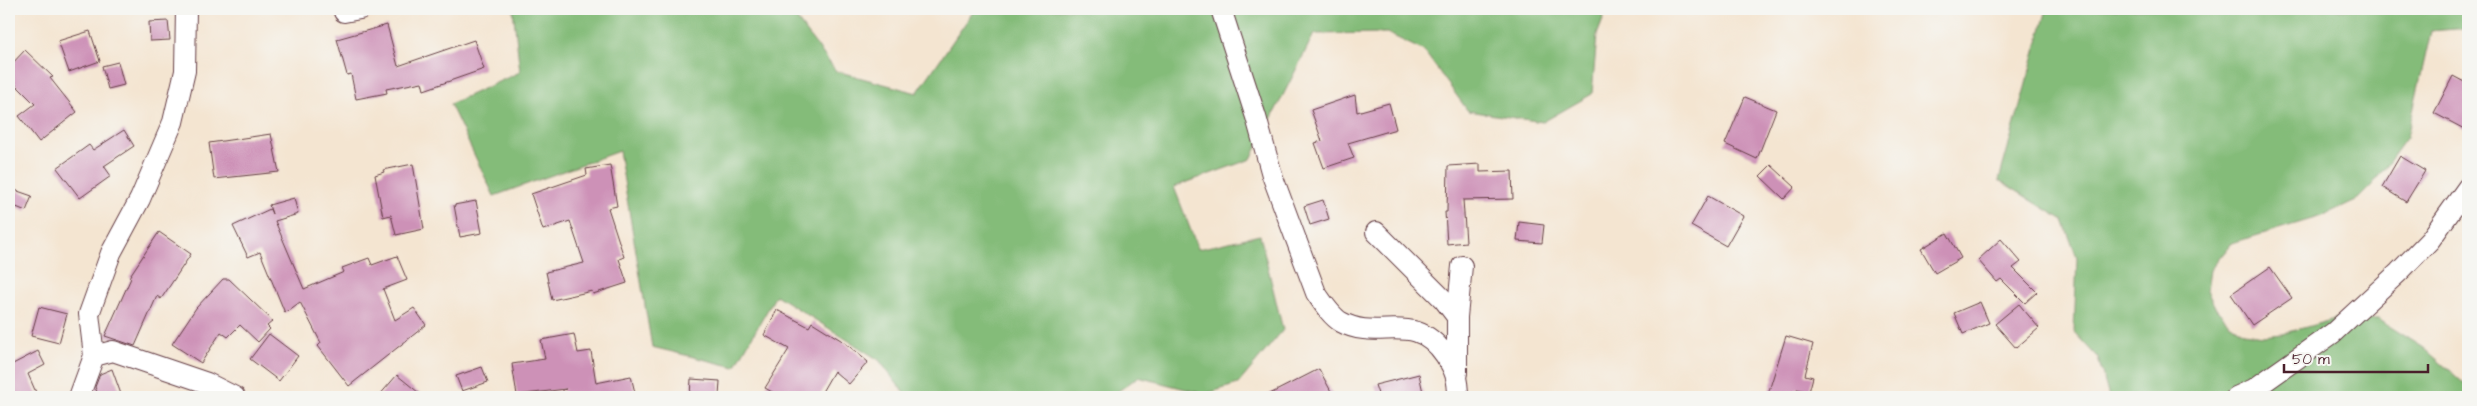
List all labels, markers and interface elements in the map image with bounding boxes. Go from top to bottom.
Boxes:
scale bar [2284,341,2428,373]
text: 50 m [2292,349,2330,370]

